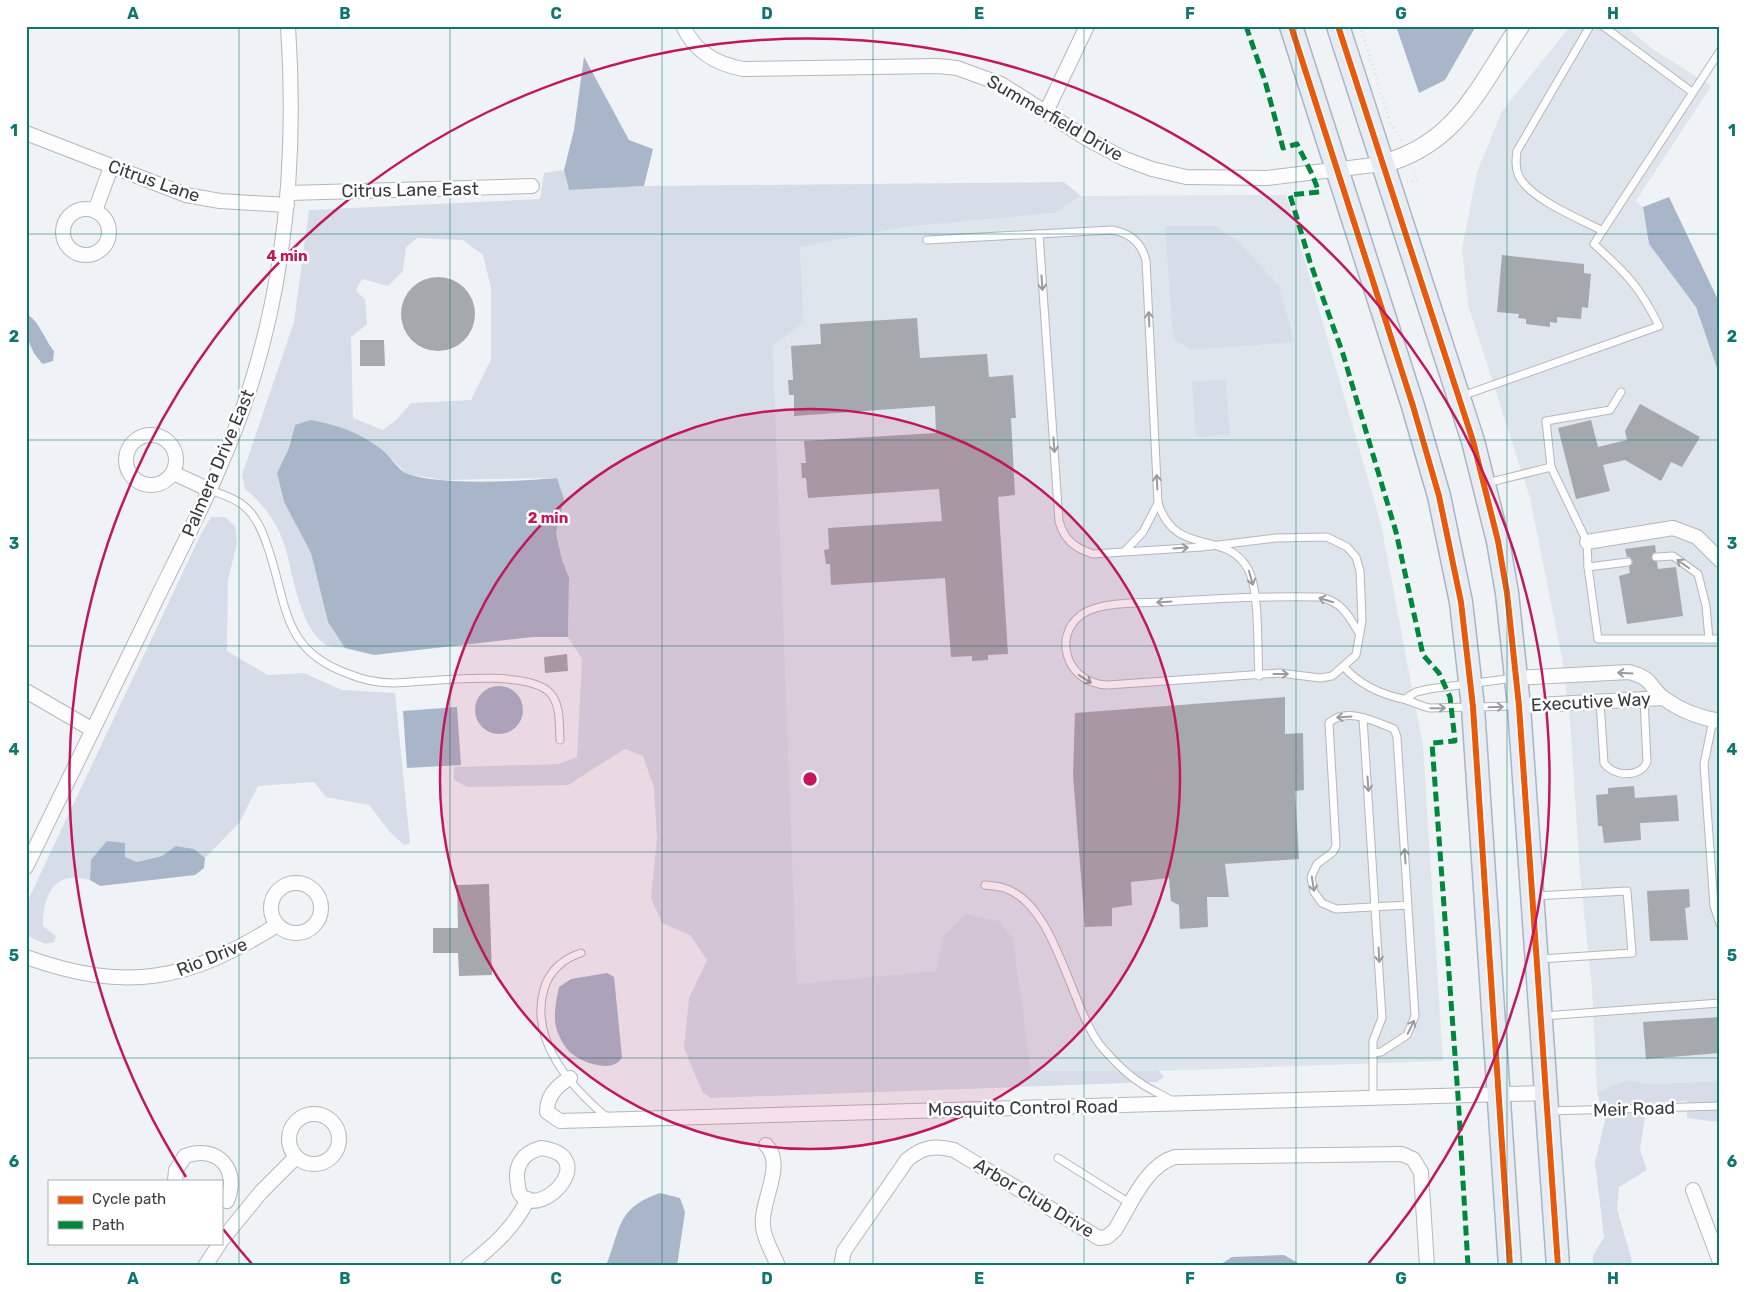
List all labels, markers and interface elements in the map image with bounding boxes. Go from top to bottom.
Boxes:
text: A [127,4,139,23]
text: B [339,4,351,23]
text: C [550,4,562,23]
text: D [761,4,773,23]
text: E [974,4,984,23]
text: F [1185,4,1195,23]
text: G [1395,4,1407,23]
text: H [1607,4,1619,23]
street label: Summerfield Drive [983,70,1127,166]
text: 1 [10,121,18,140]
text: 1 [1728,121,1736,140]
street label: Citrus Lane [105,155,203,207]
street label: Citrus Lane East [341,178,479,202]
text: 4 min [266,247,308,265]
one-way arrow [1038,274,1047,290]
one-way arrow [1144,312,1153,328]
text: 2 [9,327,19,346]
text: 2 [1727,327,1737,346]
street label: Palmera Drive East [177,386,259,540]
one-way arrow [1049,437,1058,453]
one-way arrow [1152,474,1161,490]
text: 2 min [528,509,568,527]
text: 3 [9,534,19,553]
text: 3 [1727,534,1737,553]
one-way arrow [1173,543,1189,553]
one-way arrow [1677,559,1691,569]
one-way arrow [1247,570,1256,586]
one-way arrow [1318,594,1334,604]
one-way arrow [1157,597,1173,606]
one-way arrow [1272,669,1288,679]
one-way arrow [1617,669,1633,678]
one-way arrow [1078,675,1092,685]
street label: Executive Way [1530,688,1652,716]
one-way arrow [1488,702,1504,712]
one-way arrow [1430,703,1446,713]
one-way arrow [1337,712,1353,722]
text: 4 [9,740,20,759]
text: 4 [1727,740,1738,759]
centre of rings [801,770,819,788]
one-way arrow [1363,776,1372,792]
one-way arrow [1400,849,1410,865]
one-way arrow [1308,876,1318,892]
street label: Rio Drive [173,933,251,981]
text: 5 [9,946,19,965]
text: 5 [1727,946,1737,965]
one-way arrow [1374,947,1383,963]
one-way arrow [1406,1019,1416,1034]
street label: Mosquito Control Road [928,1095,1118,1121]
street label: Meir Road [1593,1097,1675,1121]
text: 6 [9,1152,19,1171]
text: 6 [1727,1152,1737,1171]
street label: Arbor Club Drive [970,1153,1098,1243]
legend [48,1180,222,1244]
text: Cycle path [92,1190,166,1208]
text: Path [92,1216,125,1234]
text: A [127,1269,139,1288]
text: B [339,1269,351,1288]
text: C [550,1269,562,1288]
text: D [761,1269,773,1288]
text: E [974,1269,984,1288]
text: F [1185,1269,1195,1288]
text: G [1395,1269,1407,1288]
text: H [1607,1269,1619,1288]

